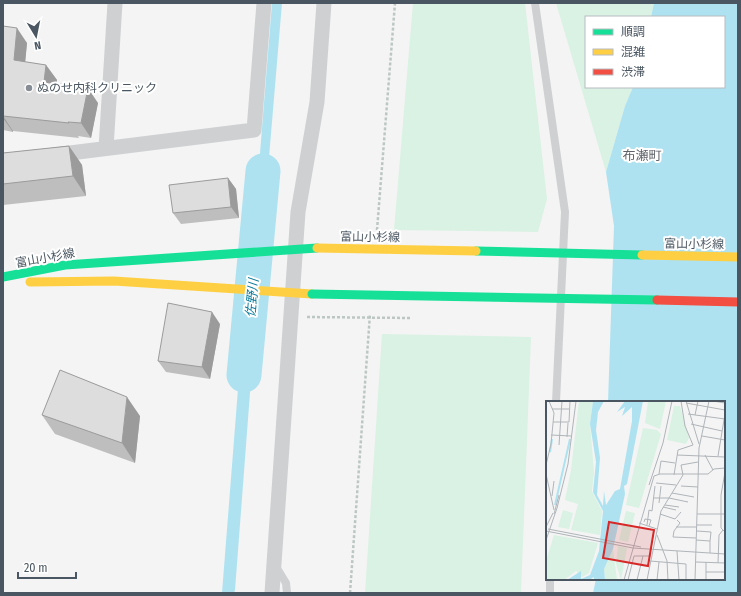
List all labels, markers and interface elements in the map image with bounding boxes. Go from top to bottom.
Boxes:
north arrow [16,16,56,56]
legend [585,16,725,88]
text: 順調 [621,25,645,39]
text: N [33,38,42,52]
text: 混雑 [621,45,645,59]
text: 渋滞 [621,65,645,79]
place label: ぬのせ内科クリニック [37,81,157,95]
marker: ぬのせ内科クリニック [24,83,34,93]
district label: 布瀬町 [622,148,662,163]
street label: 富山小杉線 [340,229,400,245]
street label: 富山小杉線 [664,236,724,252]
street label: 富山小杉線 [14,246,76,270]
water label: 佐野川 [243,276,261,318]
inset map [546,401,725,580]
scale bar [18,554,76,580]
text: 20 m [24,561,48,575]

